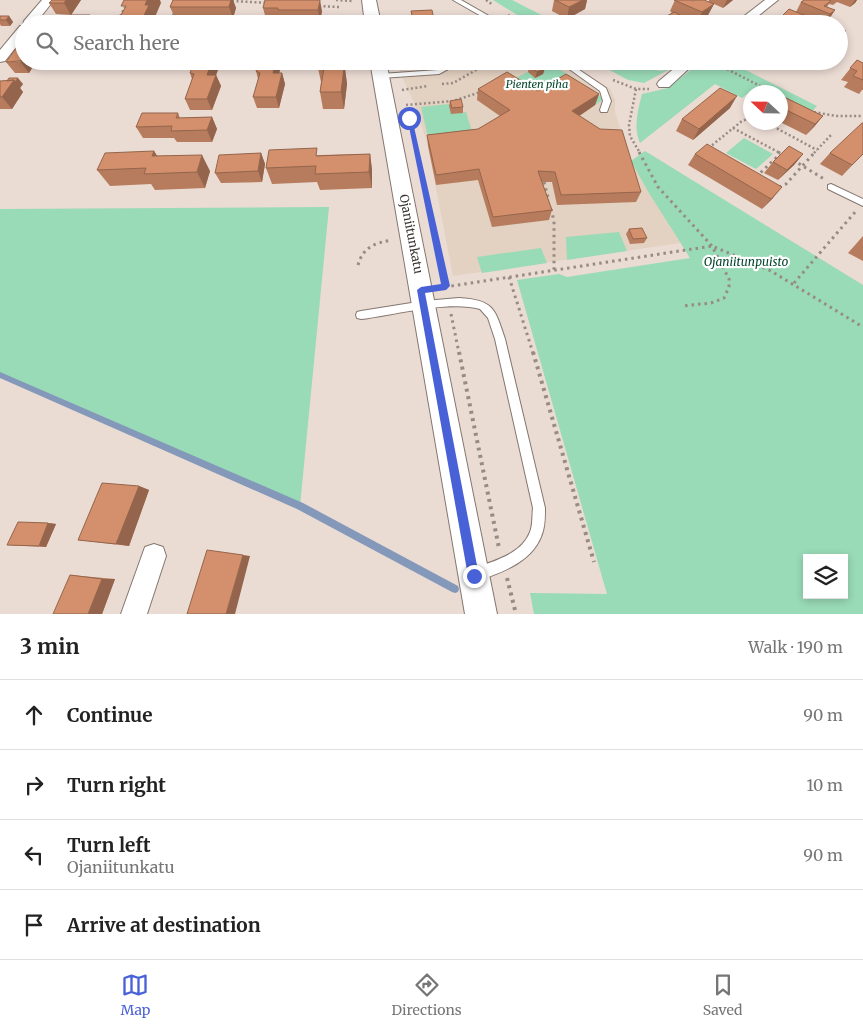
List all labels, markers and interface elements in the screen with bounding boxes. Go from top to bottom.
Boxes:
search box [15,15,848,70]
icon: search [33,29,61,57]
text: Search here [73,31,180,55]
park label: Pienten piha [506,77,568,91]
north arrow [743,85,788,130]
route start [398,107,421,130]
street label: Ojaniitunkatu [396,193,427,275]
park label: Ojaniitunpuisto [704,254,789,269]
map controls [803,554,848,599]
button: layers [803,554,848,599]
route end [463,565,486,588]
text: 3 min [20,633,79,660]
text: Walk · 190 m [748,637,843,657]
icon: ahead [20,701,48,729]
text: Continue [67,703,153,727]
text: 90 m [803,705,843,725]
icon: right [20,771,48,799]
text: Turn right [67,773,166,797]
text: 10 m [806,775,843,795]
text: Turn left [67,833,151,857]
icon: left [20,841,48,869]
text: 90 m [803,845,843,865]
text: Ojaniitunkatu [67,857,175,877]
icon: arrive [20,911,48,939]
text: Arrive at destination [67,913,261,937]
tab: Map [121,971,150,1019]
tab: Directions [392,971,462,1019]
tab: Saved [703,971,742,1019]

